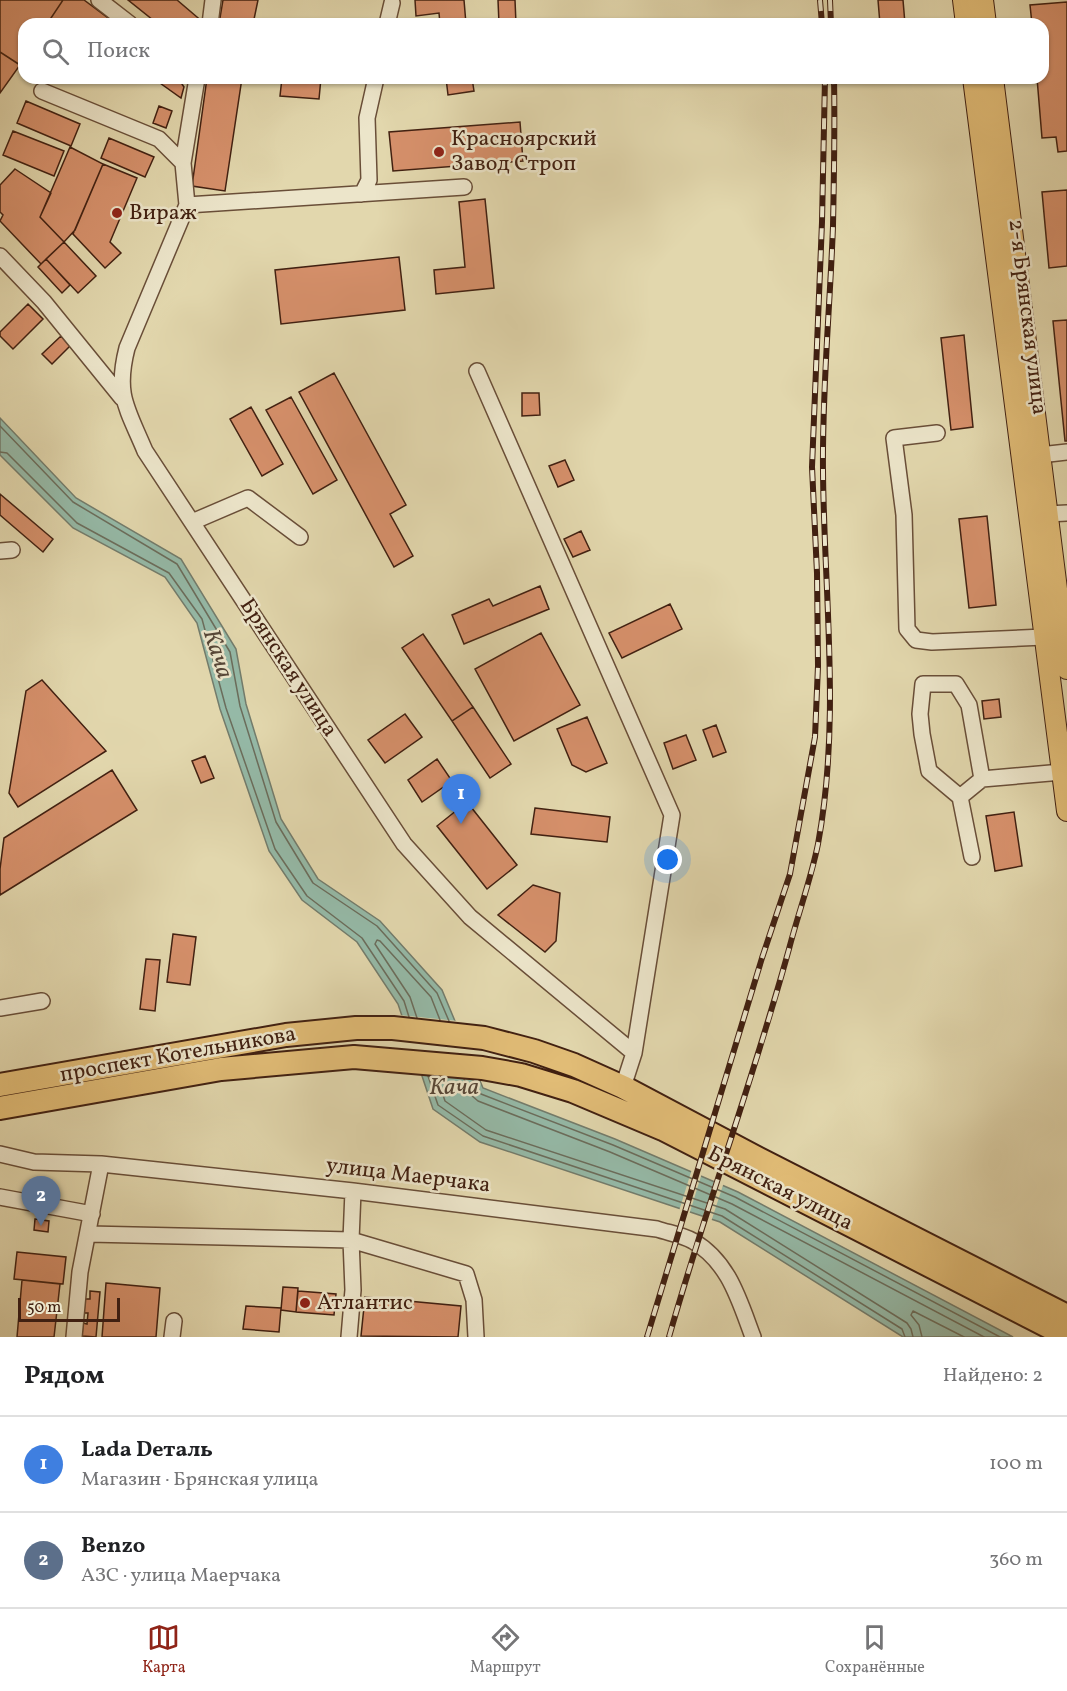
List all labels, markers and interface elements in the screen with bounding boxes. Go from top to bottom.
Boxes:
search box [18,18,1049,84]
icon: search [39,35,72,68]
text: Поиск [87,36,150,67]
place label: Красноярский Завод Строп [451,124,597,180]
marker: Красноярский Завод Строп [432,145,446,159]
place label: Вираж [129,198,197,229]
marker: Вираж [110,206,124,220]
street label: 2-я Брянская улица [1000,217,1054,417]
street label: Брянская улица [231,593,345,743]
water label: Кача [193,625,241,683]
pin: 1 [442,774,480,824]
your location [653,845,682,874]
street label: проспект Котельникова [58,1019,298,1091]
water label: Кача [429,1071,479,1105]
street label: Брянская улица [702,1139,858,1239]
street label: улица Маерчака [324,1151,492,1201]
pin: 2 [22,1176,60,1226]
place label: Атлантис [317,1288,413,1319]
scale bar [18,1295,120,1322]
marker: Атлантис [298,1296,312,1310]
text: 50 m [27,1297,61,1319]
text: Рядом [24,1358,104,1394]
text: Найдено: 2 [943,1362,1043,1390]
text: Lada Dеталь [81,1435,213,1466]
text: 1 [39,1450,48,1478]
text: 100 m [989,1450,1043,1478]
text: Магазин · Брянская улица [81,1466,319,1494]
text: Benzo [81,1531,145,1562]
text: 2 [38,1546,49,1574]
text: 360 m [989,1546,1043,1574]
text: АЗС · улица Маерчака [81,1562,281,1590]
tab: Карта [142,1621,186,1679]
tab: Маршрут [470,1621,541,1679]
tab: Сохранённые [825,1621,925,1679]

